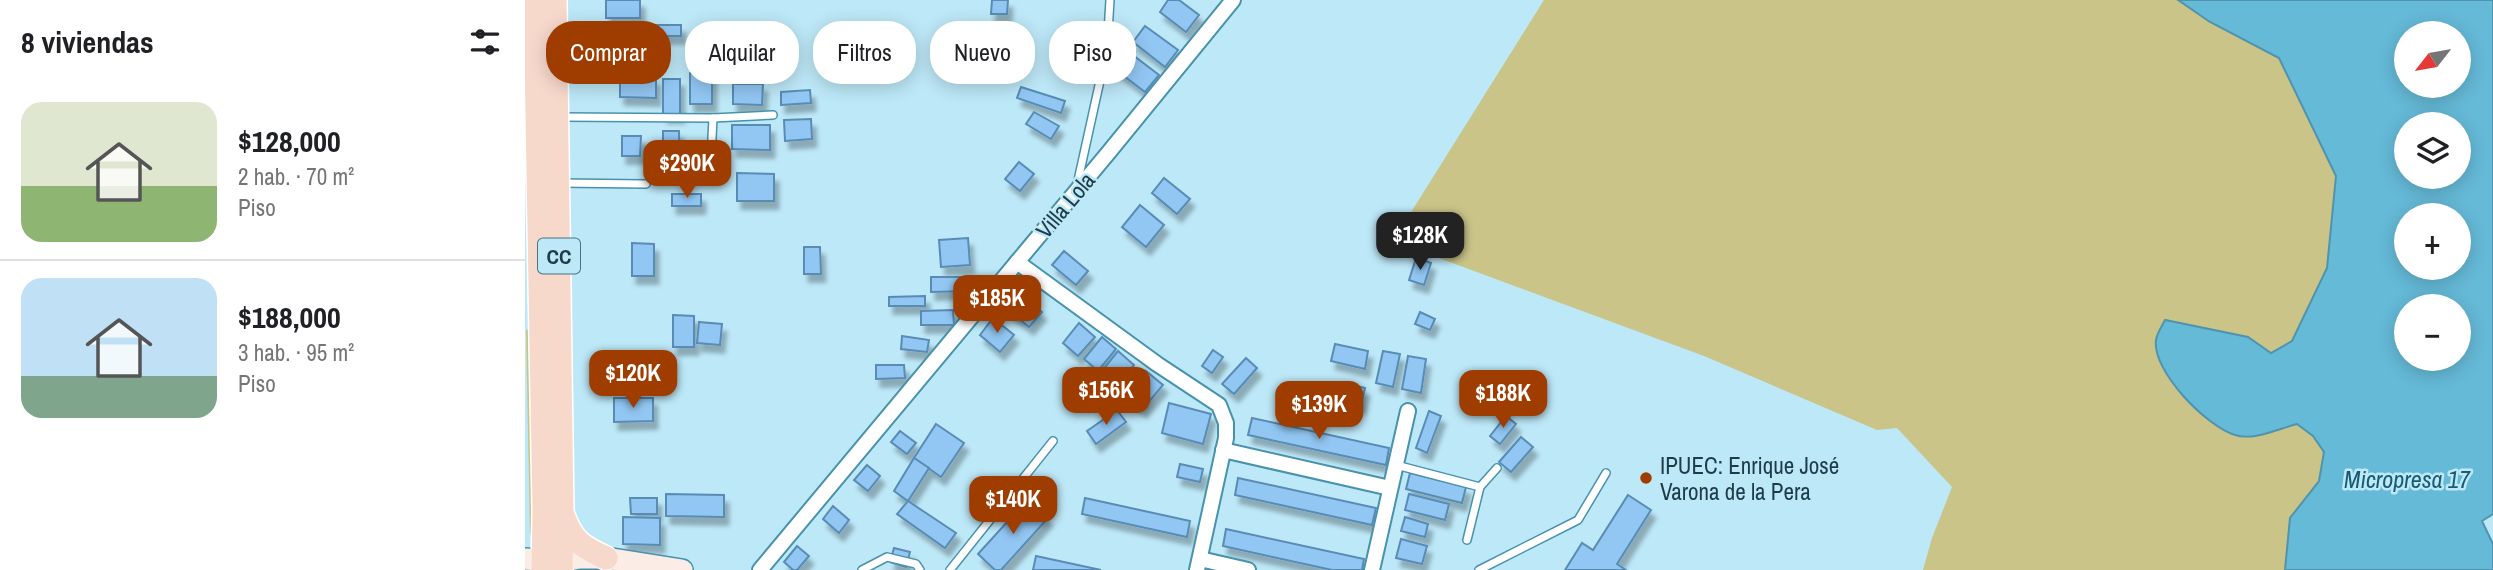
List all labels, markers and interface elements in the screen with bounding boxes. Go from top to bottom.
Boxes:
chip: Comprar [546,21,671,84]
chip: Alquilar [685,21,799,84]
chip: Filtros [813,21,916,84]
chip: Nuevo [930,21,1035,84]
chip: Piso [1049,21,1136,84]
north arrow [2394,21,2471,98]
map controls [2394,21,2471,371]
text: 8 viviendas [21,22,154,62]
icon: filters [466,23,504,61]
button: layers [2394,112,2471,189]
text: $128,000 [238,121,341,161]
icon: home [77,130,161,214]
pin: $290K [638,140,736,200]
text: $290K [659,147,715,178]
text: 2 hab. · 70 m² [238,161,354,192]
street label: Villa Lola [1028,165,1102,245]
text: Piso [238,192,276,223]
button: + [2394,203,2471,280]
pin: $128K [1371,212,1469,272]
text: $128K [1392,219,1448,250]
road number: CC [538,238,580,274]
pin: $185K [948,276,1046,335]
text: $185K [969,282,1025,313]
button: − [2394,294,2471,371]
text: $188,000 [238,297,341,337]
icon: home [77,306,161,390]
text: 3 hab. · 95 m² [238,337,354,368]
pin: $120K [584,350,682,410]
text: $120K [605,357,661,388]
text: Piso [238,368,276,399]
pin: $156K [1057,368,1155,427]
pin: $188K [1454,370,1552,430]
text: $156K [1078,374,1134,405]
text: $188K [1475,377,1531,408]
pin: $139K [1270,382,1368,441]
text: $139K [1291,388,1347,419]
place label: IPUEC: Enrique José Varona de la Pera [1660,450,1839,507]
water label: Micropresa 17 [2344,463,2471,495]
marker: IPUEC: Enrique José Varona de la Pera [1638,470,1654,486]
pin: $140K [964,476,1062,536]
text: $140K [985,483,1041,514]

